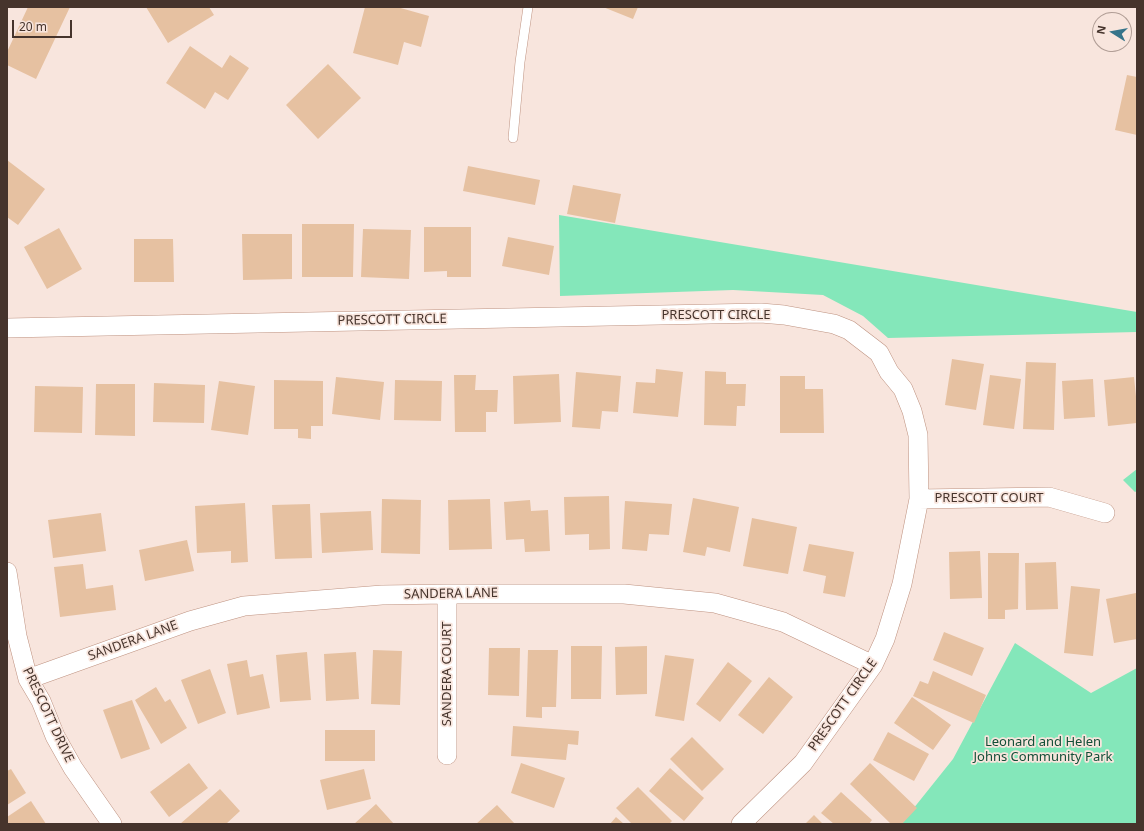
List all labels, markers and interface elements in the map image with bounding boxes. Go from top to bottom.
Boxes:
scale bar [14,12,74,38]
north arrow [1092,12,1132,52]
text: 20 m [19,18,47,35]
text: N [1092,24,1109,36]
street label: PRESCOTT CIRCLE [661,307,771,323]
street label: PRESCOTT CIRCLE [337,311,447,329]
street label: PRESCOTT COURT [934,490,1044,506]
street label: SANDERA LANE [404,585,498,603]
street label: SANDERA LANE [86,618,180,664]
street label: SANDERA COURT [439,622,455,726]
street label: PRESCOTT CIRCLE [805,656,881,754]
street label: PRESCOTT DRIVE [19,665,77,765]
park label: Leonard and Helen Johns Community Park [973,734,1113,765]

